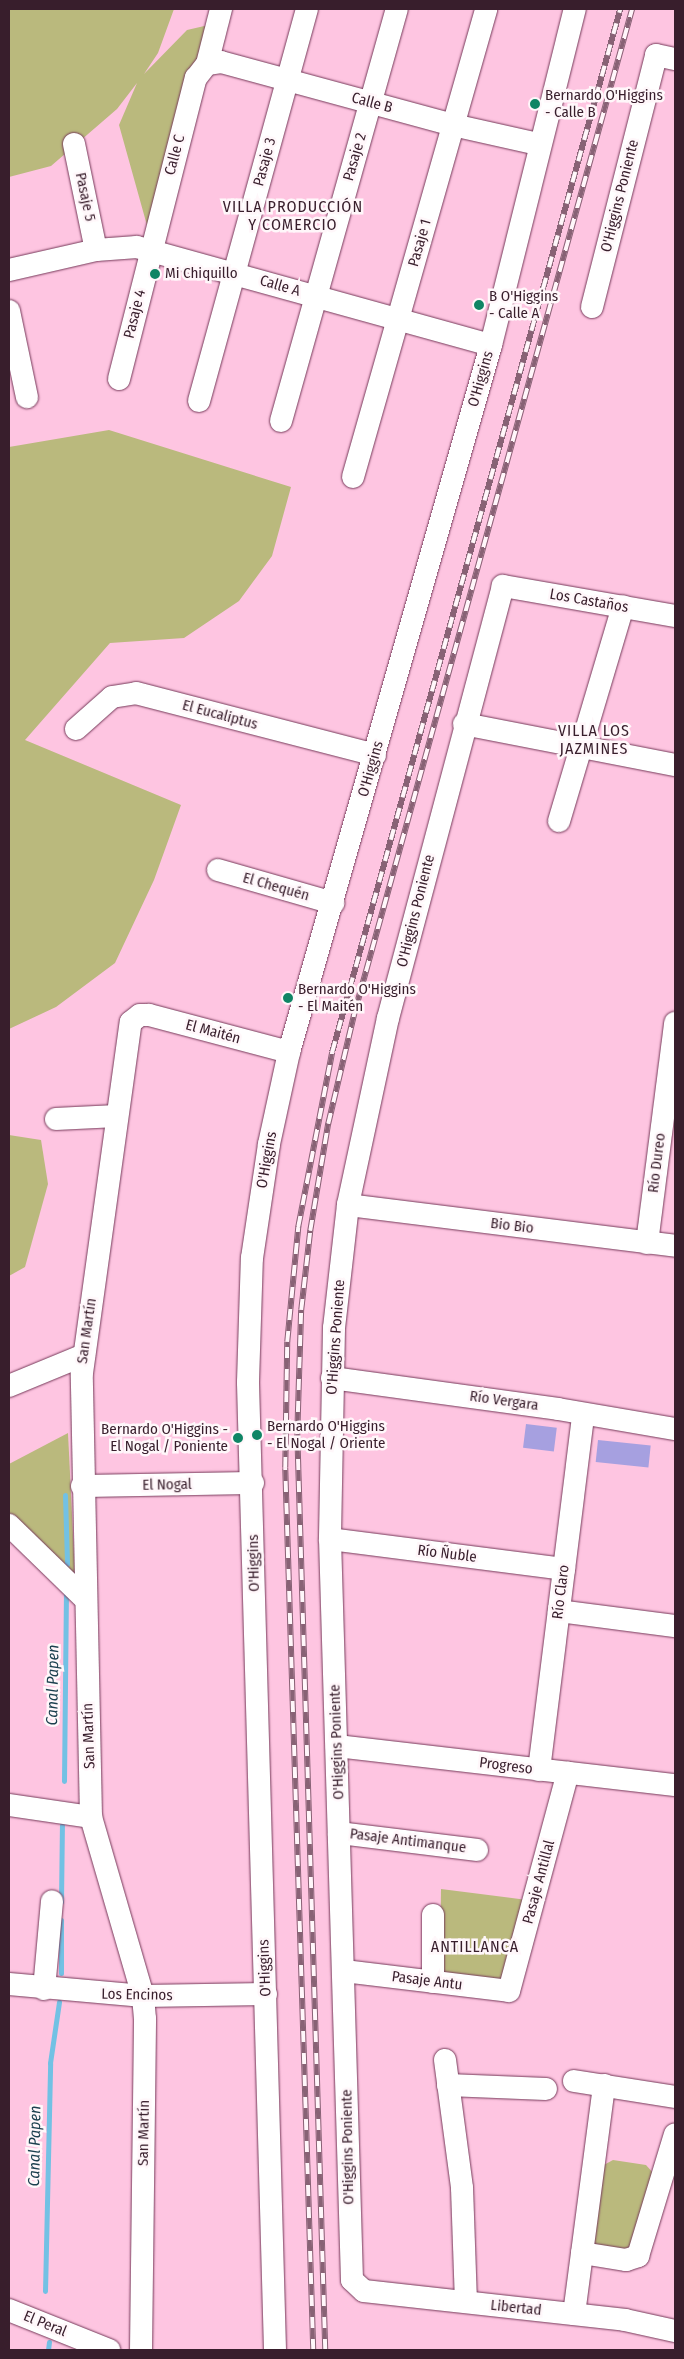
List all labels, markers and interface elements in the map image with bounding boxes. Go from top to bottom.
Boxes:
place label: Bernardo O'Higgins - Calle B [545,86,663,121]
street label: Calle B [350,89,394,117]
marker: Bernardo O'Higgins - Calle B [529,98,541,110]
street label: Pasaje 2 [340,131,370,183]
street label: Calle C [161,133,189,177]
street label: Pasaje 3 [250,136,280,188]
street label: O'Higgins Poniente [597,138,643,254]
street label: Pasaje 5 [71,171,99,223]
district label: VILLA PRODUCCIÓN Y COMERCIO [221,197,365,235]
street label: Pasaje 1 [405,217,435,269]
place label: Mi Chiquillo [165,265,238,283]
marker: Mi Chiquillo [149,268,161,280]
street label: Calle A [258,272,302,300]
place label: B O'Higgins - Calle A [489,287,558,322]
street label: Pasaje 4 [120,288,150,340]
marker: B O'Higgins - Calle A [473,299,485,311]
street label: O'Higgins [464,349,498,409]
street label: Los Castaños [548,585,630,617]
street label: El Eucaliptus [180,696,260,734]
district label: VILLA LOS JAZMINES [557,721,631,759]
street label: O'Higgins [354,739,388,799]
street label: O'Higgins Poniente [393,853,439,969]
street label: El Chequén [241,869,311,905]
place label: Bernardo O'Higgins - El Maitén [298,980,416,1015]
marker: Bernardo O'Higgins - El Maitén [282,992,294,1004]
street label: El Maitén [184,1016,242,1048]
street label: O'Higgins [253,1130,281,1190]
street label: Río Dureo [644,1132,670,1194]
street label: Bio Bio [489,1214,535,1238]
street label: O'Higgins Poniente [323,1279,349,1395]
street label: San Martín [73,1297,101,1365]
street label: Río Vergara [468,1387,540,1415]
place label: Bernardo O'Higgins - El Nogal / Oriente [267,1417,385,1452]
place label: Bernardo O'Higgins - El Nogal / Poniente [101,1420,228,1455]
marker: Bernardo O'Higgins - El Nogal / Oriente [251,1429,263,1441]
marker: Bernardo O'Higgins - El Nogal / Poniente [232,1432,244,1444]
street label: El Nogal [142,1476,192,1494]
street label: O'Higgins [244,1534,264,1592]
street label: Río Ñuble [416,1541,478,1567]
street label: Río Claro [549,1564,573,1620]
water label: Canal Papen [43,1644,63,1726]
street label: O'Higgins Poniente [326,1684,348,1800]
street label: San Martín [79,1703,99,1769]
street label: Progreso [478,1754,534,1778]
street label: Pasaje Antimanque [349,1825,467,1857]
street label: Pasaje Antillal [519,1838,559,1926]
district label: ANTILLANCA [429,1937,521,1957]
street label: O'Higgins [255,1939,275,1997]
street label: Pasaje Antu [391,1968,463,1994]
street label: Los Encinos [101,1985,173,2005]
street label: O'Higgins Poniente [338,2089,358,2205]
street label: San Martín [134,2100,154,2166]
water label: Canal Papen [25,2105,45,2187]
street label: Libertad [490,2296,542,2320]
street label: El Peral [21,2307,69,2341]

